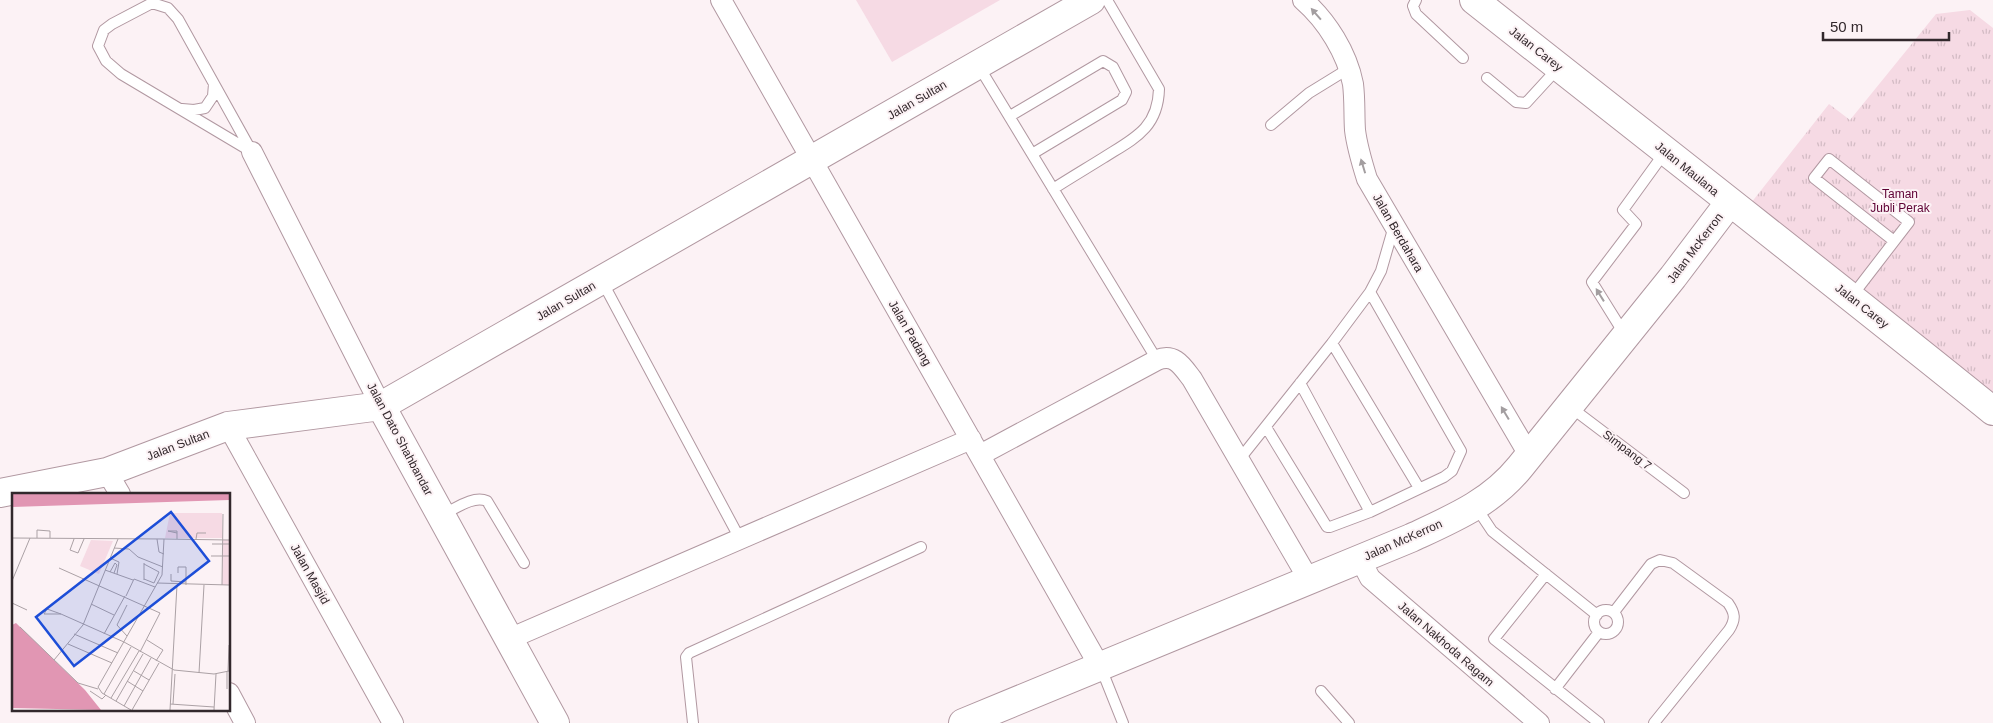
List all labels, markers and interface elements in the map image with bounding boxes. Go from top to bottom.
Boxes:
one-way arrow [1310,9,1322,21]
scale bar [1823,10,1949,42]
text: 50 m [1830,18,1863,35]
street label: Jalan Carey [1506,24,1566,74]
street label: Jalan Sultan [885,77,949,123]
street label: Jalan Maulana [1652,139,1722,199]
one-way arrow [1359,158,1366,173]
park label: Taman Jubli Perak [1870,187,1931,215]
street label: Jalan Berdahara [1370,191,1426,275]
street label: Jalan McKerron [1664,210,1726,286]
street label: Jalan Sultan [534,278,598,324]
street label: Jalan Carey [1832,281,1892,331]
one-way arrow [1595,288,1604,301]
street label: Jalan Padang [886,298,934,368]
street label: Jalan Dato Shahbandar [364,380,436,498]
one-way arrow [1500,406,1509,419]
street label: Jalan Sultan [145,427,211,463]
street label: Simpang 7 [1600,427,1654,473]
inset map [12,493,230,710]
street label: Jalan McKerron [1362,517,1444,563]
street label: Jalan Masjid [288,541,332,607]
street label: Jalan Nakhoda Ragam [1395,599,1497,689]

